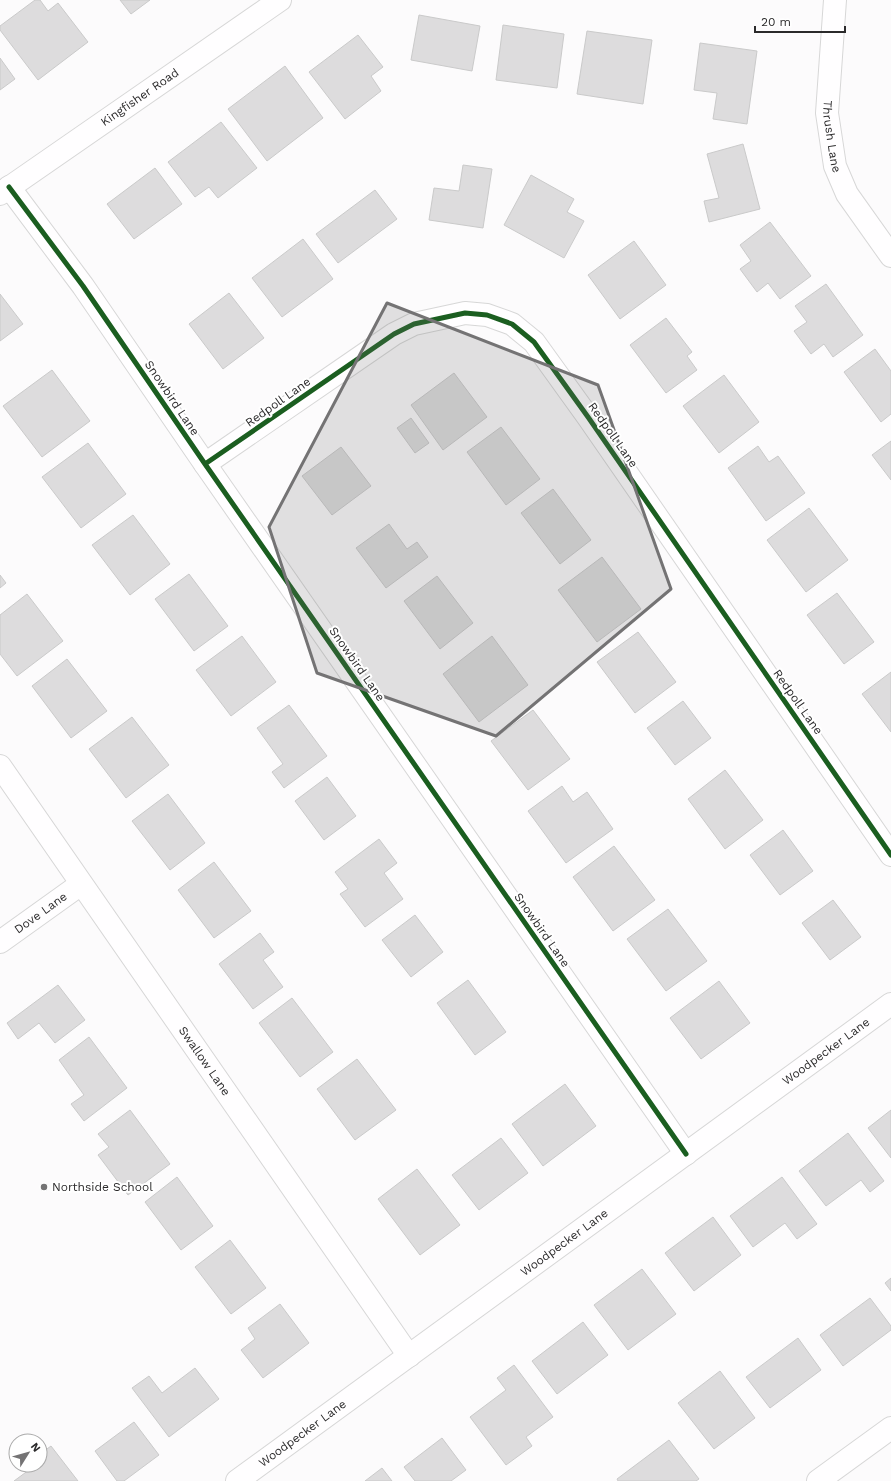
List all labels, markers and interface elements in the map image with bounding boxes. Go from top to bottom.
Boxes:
scale bar [755,8,845,34]
text: 20 m [761,15,791,29]
street label: Kingfisher Road [98,65,181,129]
street label: Thrush Lane [820,100,844,175]
street label: Snowbird Lane [142,358,202,438]
street label: Redpoll Lane [243,374,313,430]
street label: Redpoll Lane [585,400,641,470]
street label: Snowbird Lane [326,624,388,704]
street label: Redpoll Lane [770,667,826,737]
street label: Dove Lane [12,889,70,936]
street label: Snowbird Lane [511,890,573,970]
street label: Woodpecker Lane [779,1015,873,1088]
street label: Swallow Lane [176,1024,233,1098]
place label: Northside School [52,1180,153,1194]
marker: Northside School [39,1182,49,1192]
street label: Woodpecker Lane [518,1206,611,1279]
street label: Woodpecker Lane [256,1397,349,1470]
north arrow [8,1433,48,1473]
text: N [28,1440,43,1454]

